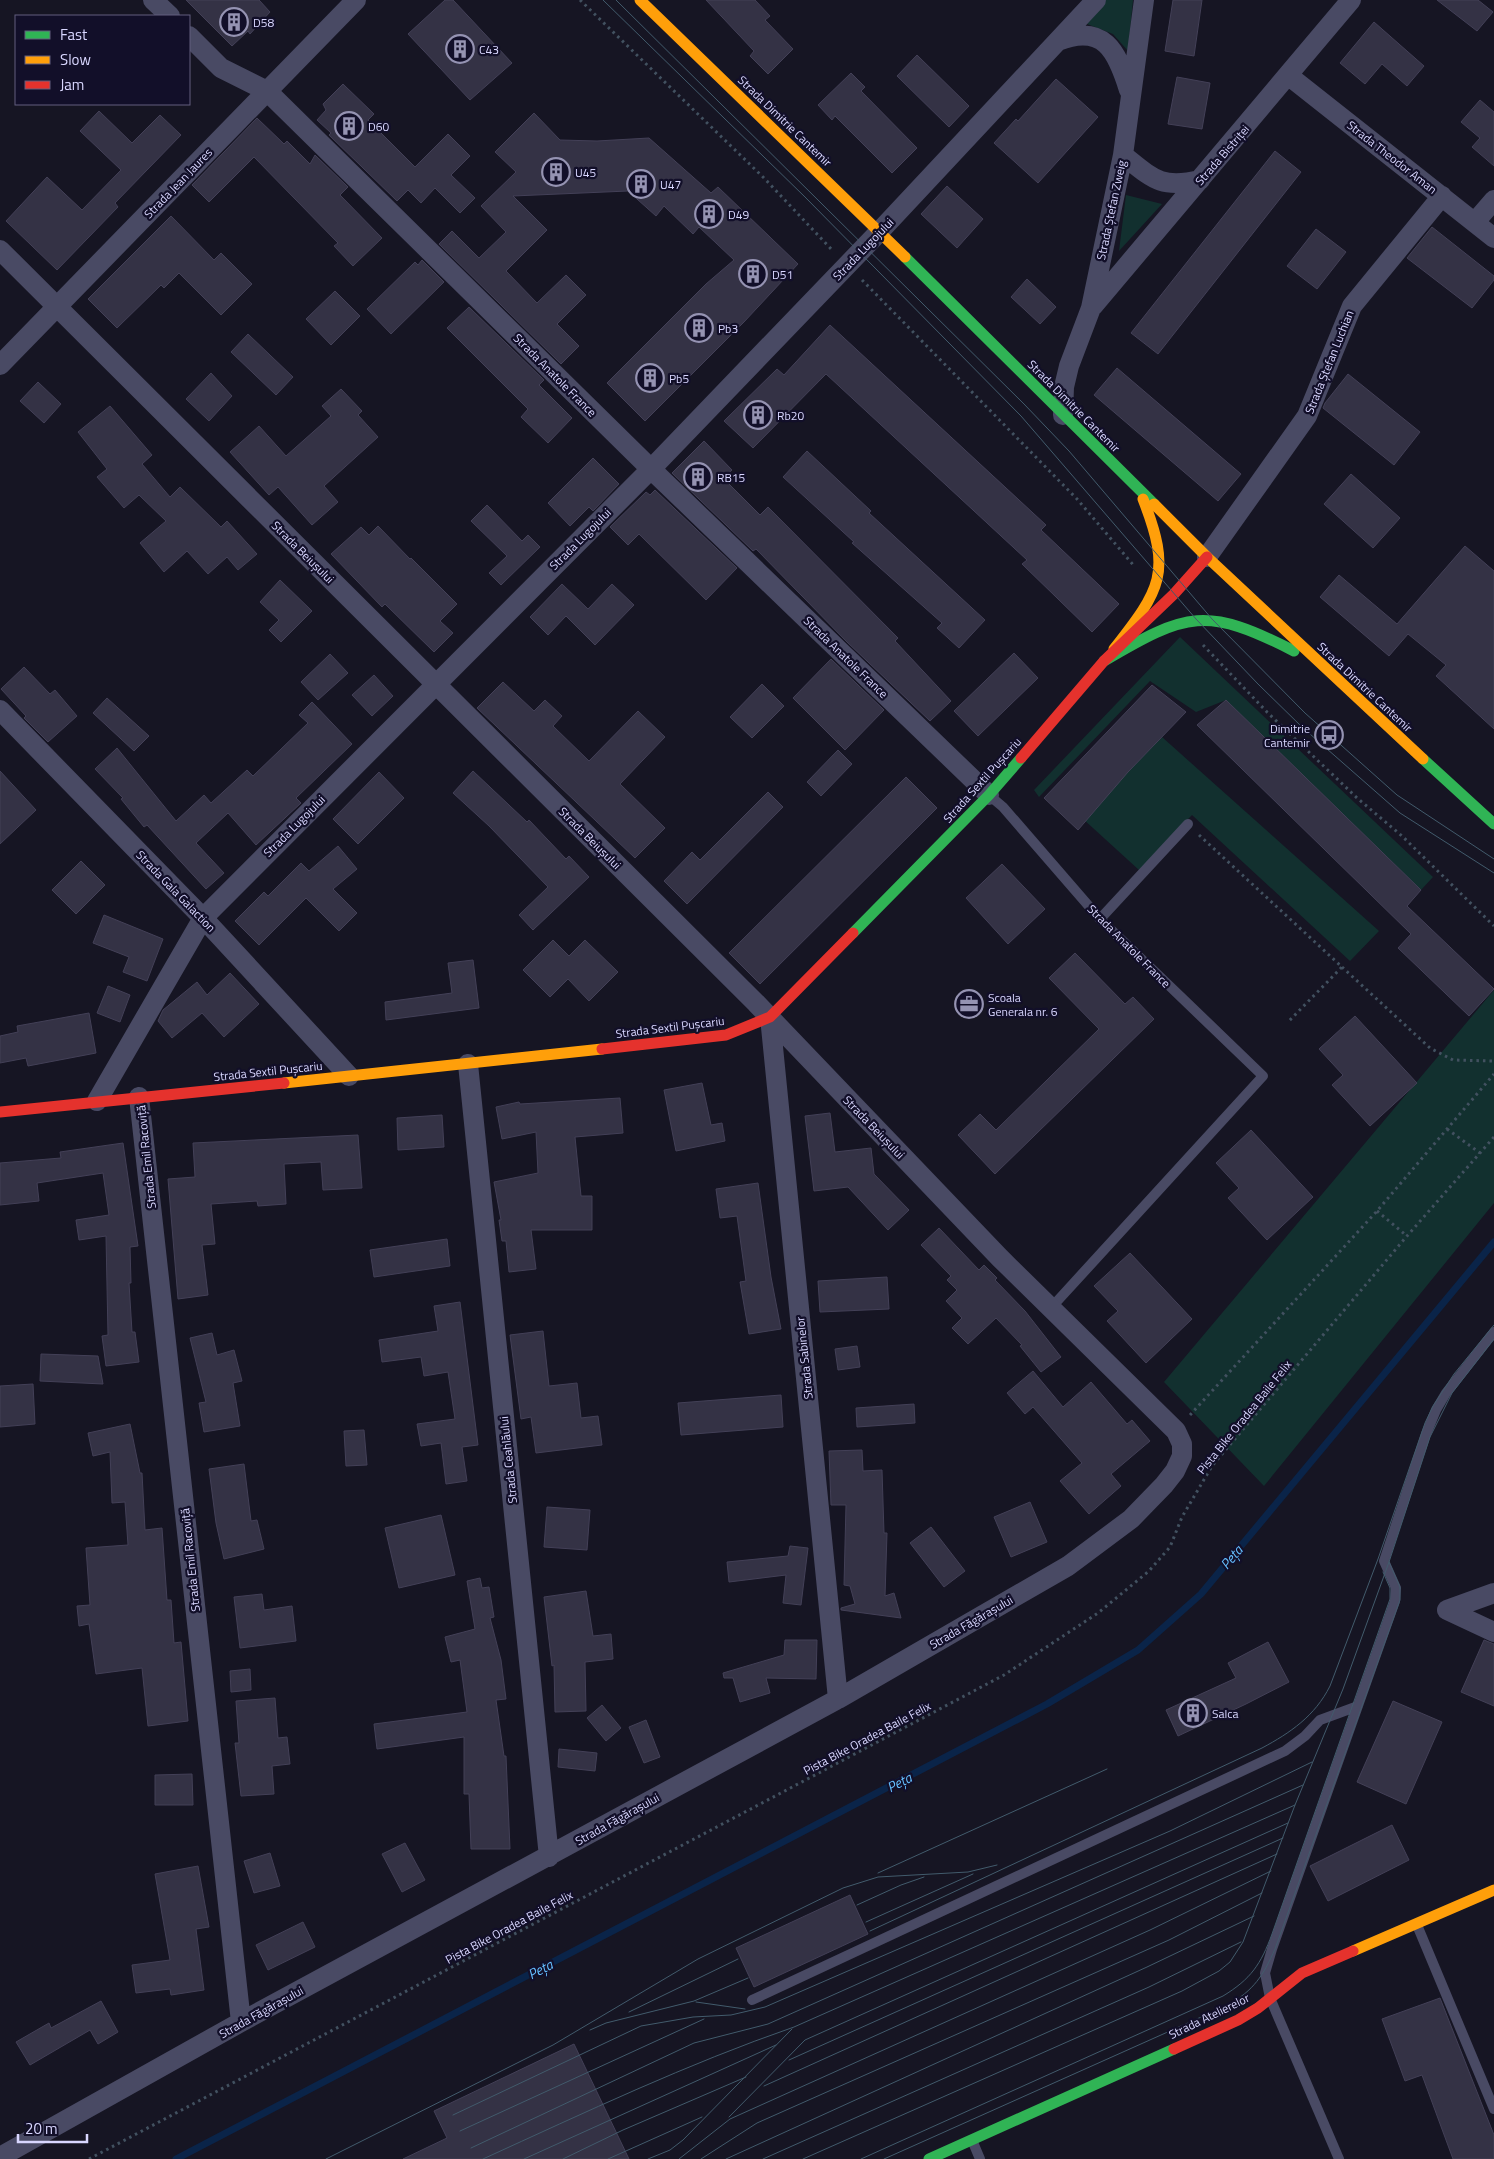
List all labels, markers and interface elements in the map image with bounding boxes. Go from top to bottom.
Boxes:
building icon: D58 [219,7,249,37]
place label: D58 [253,13,274,32]
legend [15,15,190,105]
text: Fast [60,23,88,46]
building icon: C43 [445,34,475,64]
place label: C43 [479,40,499,59]
text: Slow [60,48,91,71]
street label: Strada Dimitrie Cantemir [734,71,836,171]
text: Jam [60,73,84,96]
building icon: D60 [334,111,364,141]
street label: Strada Theodor Aman [1343,116,1441,198]
place label: D60 [368,117,389,136]
street label: Strada Bistriței [1190,120,1254,190]
street label: Strada Jean Jaures [139,143,217,223]
building icon: U45 [541,157,571,187]
street label: Strada Ștefan Zweig [1091,158,1131,262]
place label: U45 [575,163,596,182]
building icon: U47 [626,169,656,199]
place label: U47 [660,175,681,194]
building icon: D49 [694,199,724,229]
place label: D49 [728,205,749,224]
street label: Strada Lugojului [828,213,898,285]
building icon: D51 [738,259,768,289]
place label: D51 [772,265,793,284]
street label: Strada Ștefan Luchian [1300,307,1358,417]
building icon: Pb3 [684,313,714,343]
place label: Pb3 [718,319,738,338]
street label: Strada Anatole France [509,329,601,421]
street label: Strada Dimitrie Cantemir [1023,355,1125,457]
building icon: Pb5 [635,363,665,393]
place label: Pb5 [669,369,689,388]
building icon: Rb20 [743,400,773,430]
place label: Rb20 [777,406,804,425]
building icon: RB15 [683,462,713,492]
place label: RB15 [717,468,746,487]
street label: Strada Lugojului [545,504,615,574]
street label: Strada Beiușului [267,516,339,588]
street label: Strada Anatole France [799,612,893,702]
street label: Strada Dimitrie Cantemir [1313,638,1417,736]
place label: Dimitrie Cantemir [1264,719,1310,752]
bus stop icon: Dimitrie Cantemir [1314,720,1344,750]
street label: Strada Sextil Pușcariu [938,733,1026,827]
street label: Strada Lugojului [259,791,329,861]
street label: Strada Beiușului [554,802,626,874]
street label: Strada Gala Galaction [132,846,220,936]
street label: Strada Anatole France [1083,900,1175,992]
place label: Scoala Generala nr. 6 [988,988,1058,1021]
office icon: Scoala Generala nr. 6 [954,989,984,1019]
street label: Strada Sextil Pușcariu [615,1011,725,1043]
street label: Strada Sextil Pușcariu [213,1056,323,1086]
street label: Strada Beiușului [839,1091,909,1163]
street label: Strada Emil Racoviță [131,1104,161,1210]
street label: Strada Sabinelor [790,1316,818,1400]
street label: Pista Bike Oradea Baile Felix [1192,1355,1296,1478]
street label: Strada Ceahlăului [494,1415,522,1505]
street label: Strada Emil Racoviță [175,1507,205,1613]
water label: Peța [1215,1540,1248,1574]
street label: Strada Făgărașului [926,1590,1016,1654]
street label: Pista Bike Oradea Baile Felix [800,1696,935,1780]
building icon: Salca [1178,1698,1208,1728]
place label: Salca [1212,1704,1239,1723]
water label: Peța [883,1766,916,1797]
street label: Strada Făgărașului [571,1788,663,1850]
street label: Pista Bike Oradea Baile Felix [442,1885,577,1969]
water label: Peța [524,1953,557,1984]
street label: Strada Făgărașului [215,1981,307,2043]
street label: Strada Atelierelor [1165,1988,1253,2044]
scale bar [18,2112,86,2144]
text: 20 m [25,2117,58,2140]

